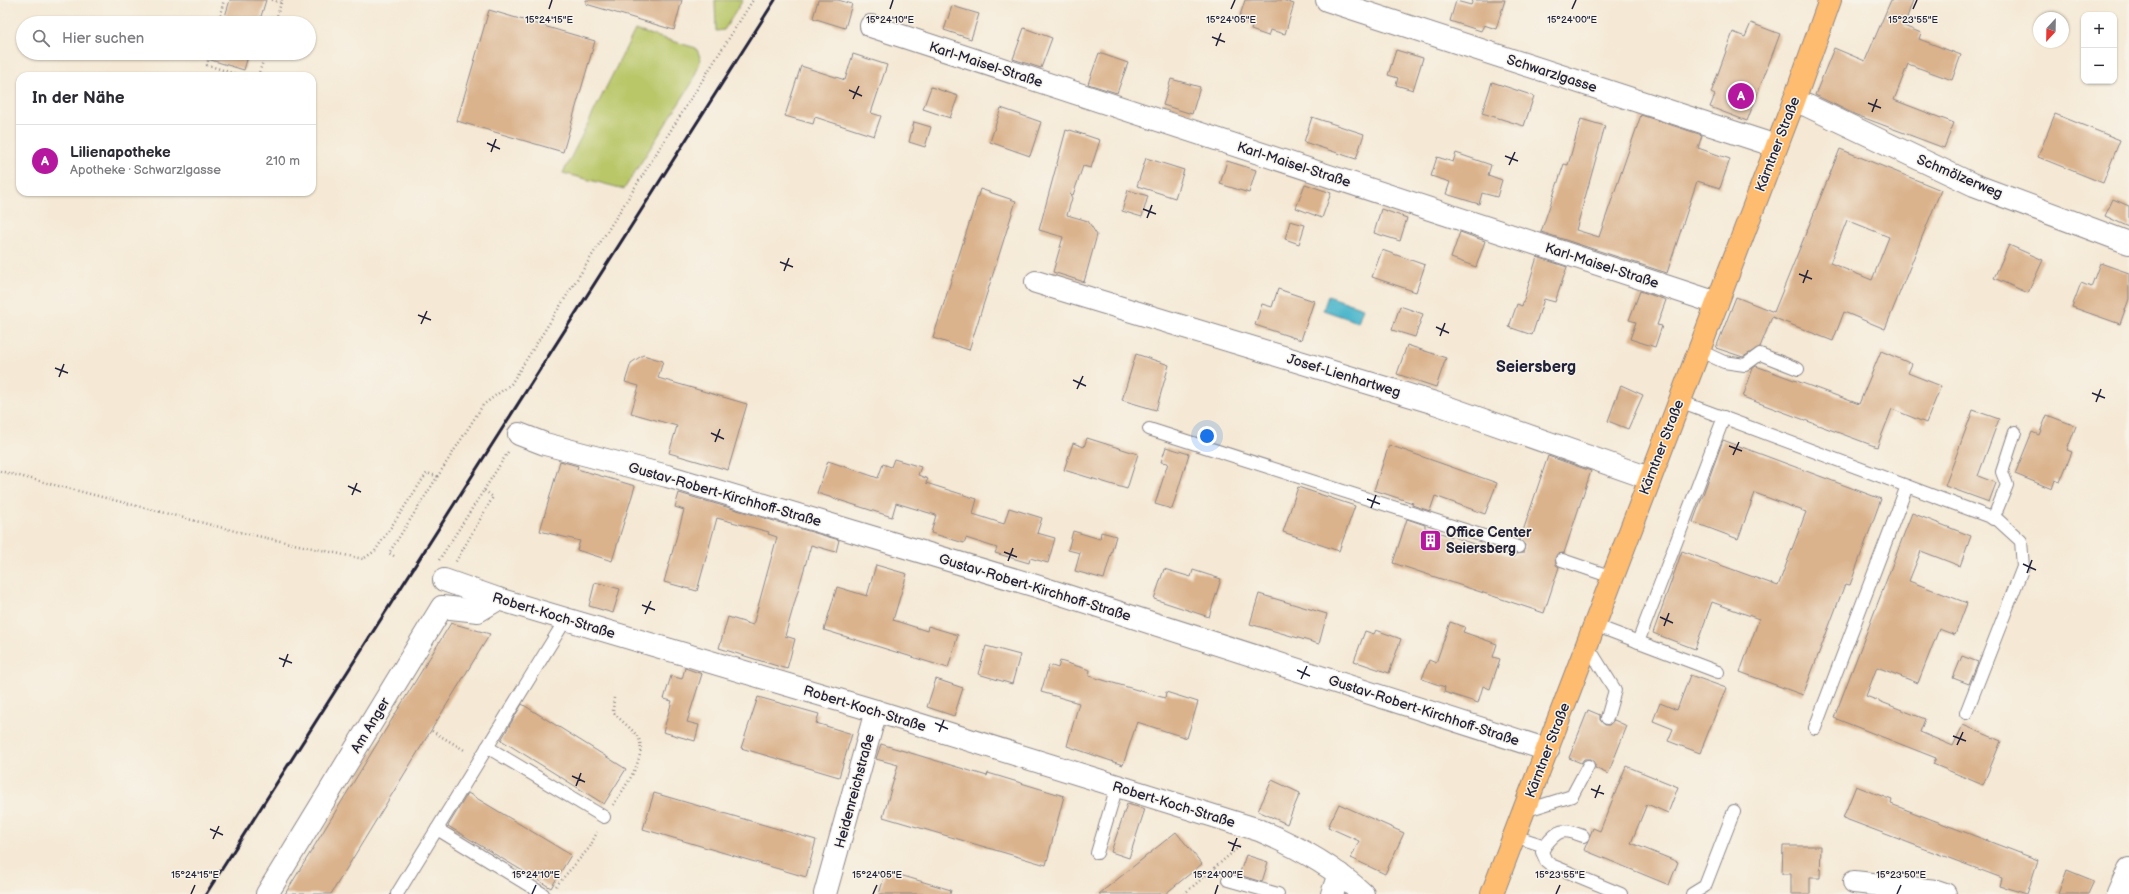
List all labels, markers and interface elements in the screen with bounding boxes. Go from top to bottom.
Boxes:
north arrow [2033,12,2069,48]
map controls [2081,12,2117,84]
button: + [2081,12,2117,48]
text: 15°24'15"E [525,14,573,26]
text: 15°24'10"E [866,14,915,26]
text: 15°24'05"E [1206,14,1256,26]
text: 15°24'00"E [1547,14,1598,26]
text: 15°23'55"E [1888,14,1938,26]
search box [16,16,316,60]
icon: search [30,27,52,49]
text: Hier suchen [62,29,144,48]
street label: Karl-Maisel-Straße [927,38,1045,91]
button: − [2081,48,2117,84]
street label: Schwarzlgasse [1505,51,1599,96]
pin: A [1728,81,1754,111]
text: In der Nähe [32,88,125,108]
street label: Kärntner Straße [1752,94,1803,194]
street label: Karl-Maisel-Straße [1235,138,1353,191]
text: Lilienapotheke [70,143,171,162]
street label: Schmölzerweg [1914,151,2005,202]
text: A [41,153,49,169]
text: 210 m [266,153,300,169]
text: Apotheke · Schwarzlgasse [70,162,221,178]
street label: Karl-Maisel-Straße [1543,239,1661,292]
street label: Josef-Lienhartweg [1285,350,1403,401]
district label: Seiersberg [1496,358,1576,377]
street label: Kärntner Straße [1636,397,1687,497]
your location [1197,426,1217,446]
street label: Gustav-Robert-Kirchhoff-Straße [626,459,823,530]
place label: Office Center Seiersberg [1446,524,1532,557]
building icon: Office Center Seiersberg [1418,527,1444,553]
street label: Gustav-Robert-Kirchhoff-Straße [937,550,1133,625]
street label: Robert-Koch-Straße [490,589,617,642]
street label: Gustav-Robert-Kirchhoff-Straße [1326,672,1521,749]
street label: Robert-Koch-Straße [801,682,928,735]
street label: Am Anger [347,694,394,756]
street label: Kärntner Straße [1522,700,1573,800]
street label: Heidenreichstraße [831,732,878,850]
street label: Robert-Koch-Straße [1110,778,1237,831]
text: 15°24'15"E [171,869,219,881]
text: 15°24'10"E [512,869,561,881]
text: 15°24'05"E [852,869,902,881]
text: 15°24'00"E [1193,869,1244,881]
text: 15°23'55"E [1535,869,1585,881]
text: 15°23'50"E [1876,869,1926,881]

